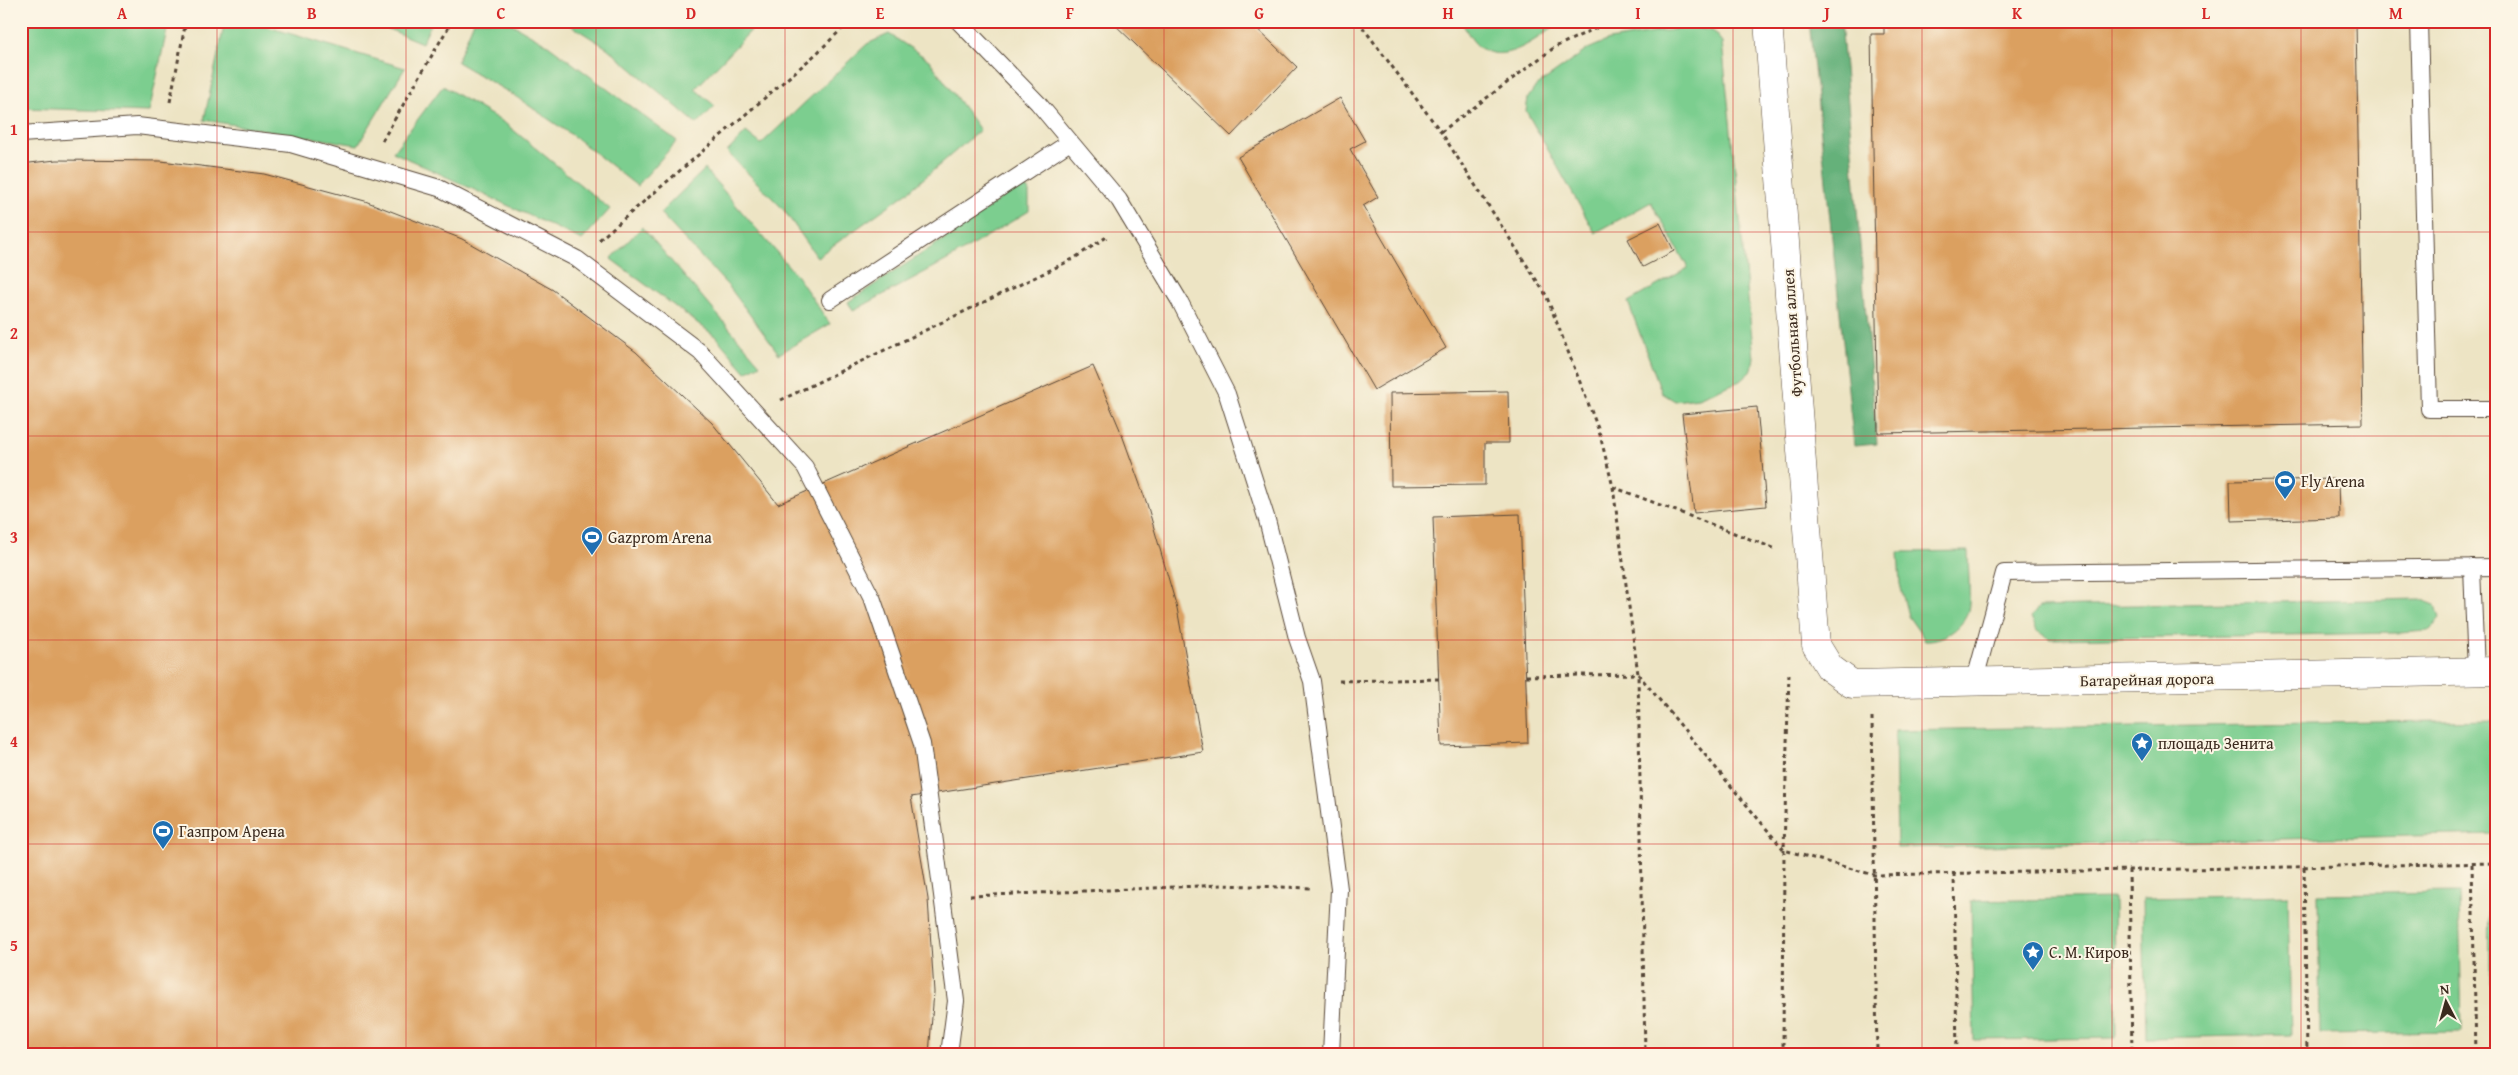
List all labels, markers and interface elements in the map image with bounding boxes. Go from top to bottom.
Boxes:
text: A [117,1,128,25]
text: B [307,1,317,25]
text: C [496,1,506,25]
text: D [686,1,696,25]
text: E [876,1,885,25]
text: F [1066,1,1074,25]
text: G [1254,1,1264,25]
text: H [1442,1,1454,25]
text: I [1635,1,1641,25]
text: J [1821,1,1830,25]
text: K [2012,1,2023,25]
text: L [2202,1,2211,25]
text: M [2389,1,2403,25]
text: 1 [10,117,18,141]
street label: Футбольная аллея [1776,268,1808,398]
text: 2 [10,321,18,345]
sports icon: Fly Arena [2273,469,2297,500]
place label: Fly Arena [2301,469,2365,493]
text: 3 [10,525,18,549]
sports icon: Gazprom Arena [580,525,604,556]
place label: Gazprom Arena [608,525,712,549]
street label: Батарейная дорога [2080,666,2215,692]
text: 4 [10,729,18,753]
place icon: площадь Зенита [2130,731,2154,762]
place label: площадь Зенита [2158,731,2274,755]
sports icon: Газпром Арена [151,819,175,850]
place label: Газпром Арена [179,819,285,843]
text: 5 [10,933,18,957]
place icon: С. М. Киров [2021,940,2045,971]
place label: С. М. Киров [2049,940,2129,964]
north arrow [2420,978,2470,1028]
text: N [2439,979,2451,1000]

